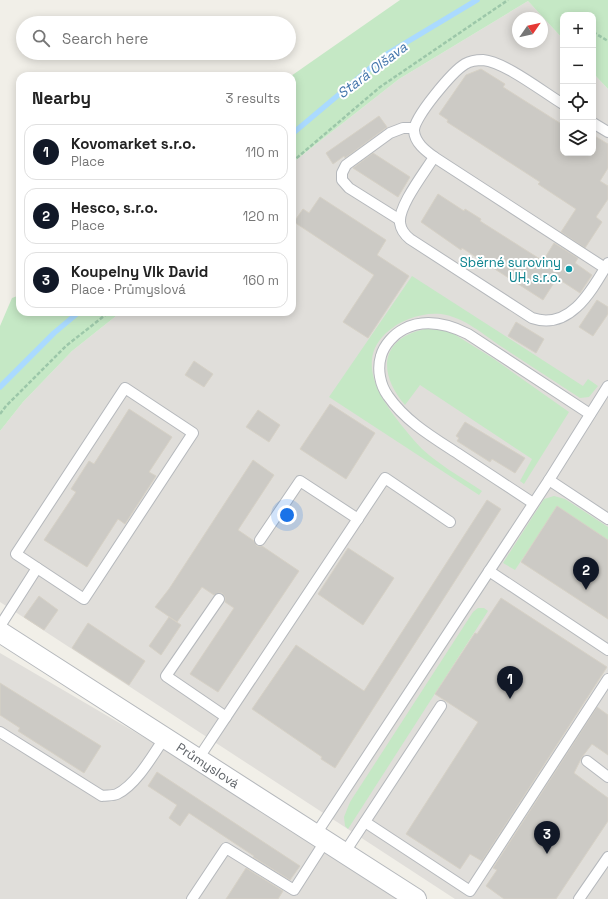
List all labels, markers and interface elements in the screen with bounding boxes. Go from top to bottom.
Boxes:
north arrow [512,12,548,48]
map controls [560,12,596,156]
button: + [560,12,596,48]
search box [16,16,296,60]
icon: search [30,27,52,49]
text: Search here [62,29,148,48]
water label: Stará Olšava [333,37,411,102]
button: − [560,48,596,84]
button: locate [560,84,596,120]
text: Nearby [32,87,91,109]
text: 3 results [226,90,280,107]
button: layers [560,120,596,156]
text: Kovomarket s.r.o. [71,134,196,153]
text: 1 [43,144,49,161]
text: 110 m [245,144,279,161]
text: Place [71,153,105,170]
text: Hesco, s.r.o. [71,198,158,217]
text: 2 [42,208,50,225]
text: 120 m [243,208,279,225]
text: Place [71,217,105,234]
place label: Sběrné suroviny UH, s.r.o. [460,254,561,286]
text: Koupelny Vlk David [71,262,208,281]
marker: Sběrné suroviny UH, s.r.o. [564,264,574,274]
text: 3 [42,272,50,289]
text: 160 m [243,272,279,289]
text: Place · Průmyslová [71,281,186,298]
your location [277,505,297,525]
pin: 2 [573,557,599,590]
pin: 1 [497,666,523,699]
street label: Průmyslová [173,739,243,792]
pin: 3 [534,821,560,854]

